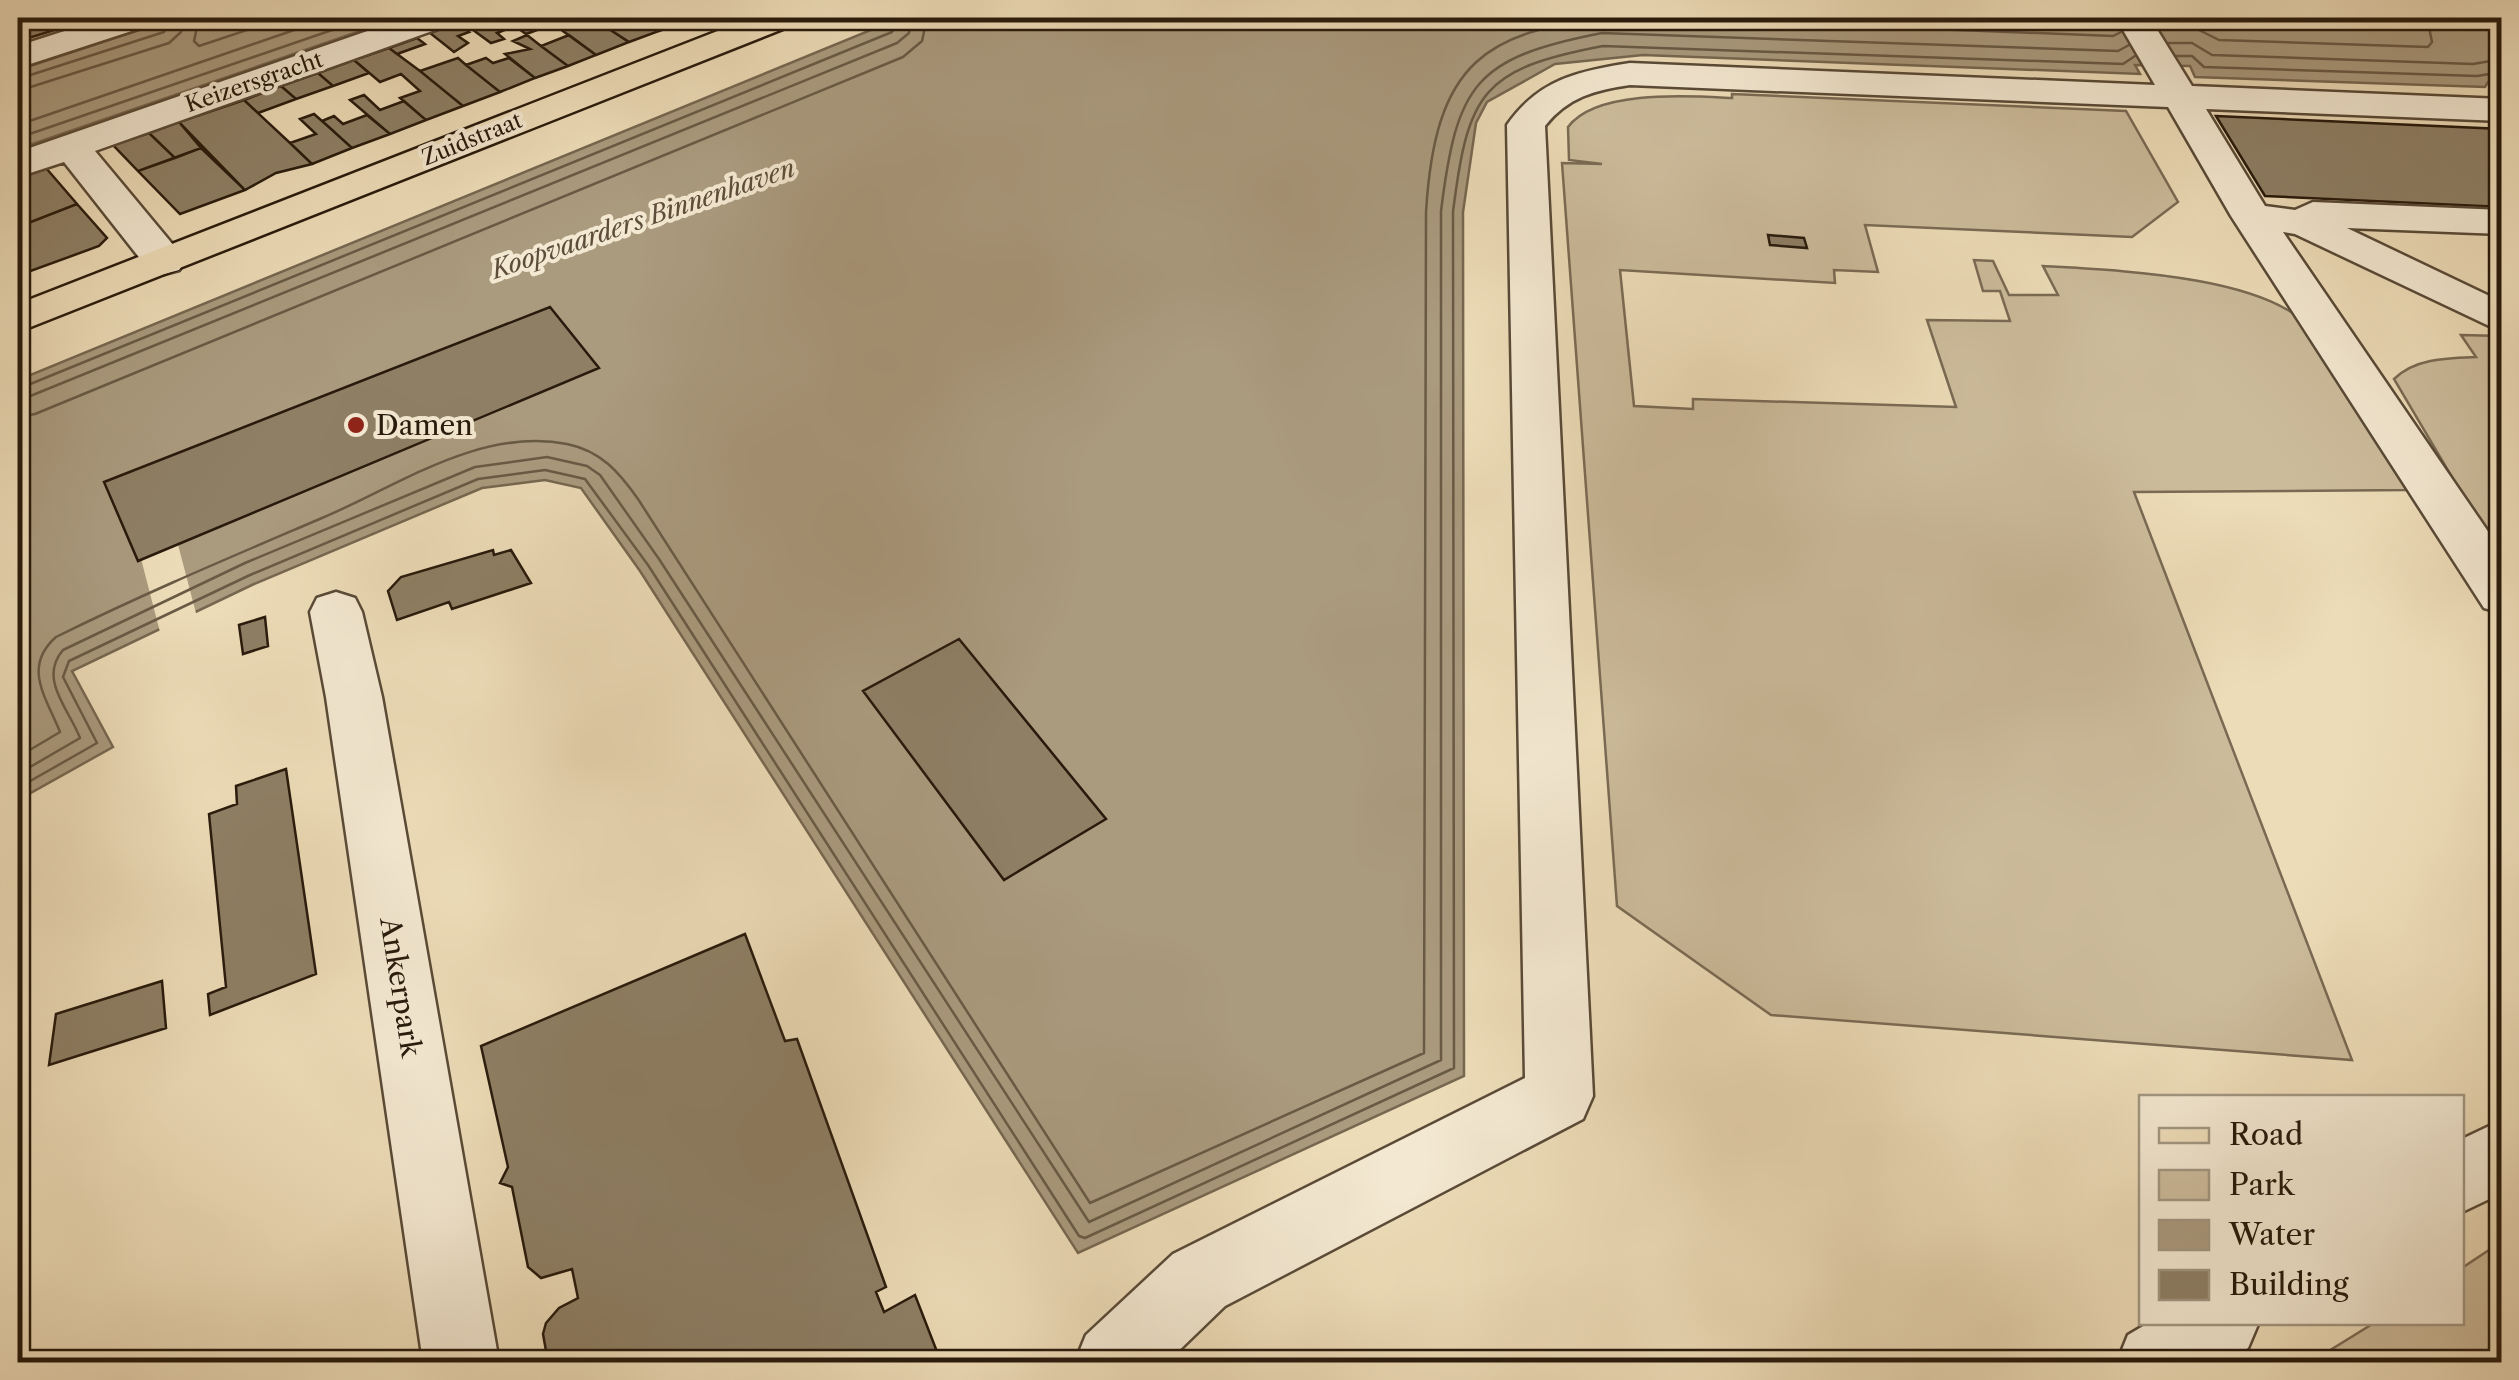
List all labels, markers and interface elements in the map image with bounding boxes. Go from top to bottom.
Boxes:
street label: Keizersgracht [182,46,326,118]
street label: Zuidstraat [418,107,526,171]
water label: Koopvaarders Binnenhaven [485,152,799,286]
place label: Damen [376,408,473,442]
marker: Damen [345,414,367,436]
street label: Ankerpark [373,914,429,1061]
legend [2139,1095,2464,1325]
text: Road [2229,1116,2303,1153]
text: Park [2229,1166,2296,1203]
text: Water [2228,1216,2315,1253]
text: Building [2229,1266,2349,1303]

